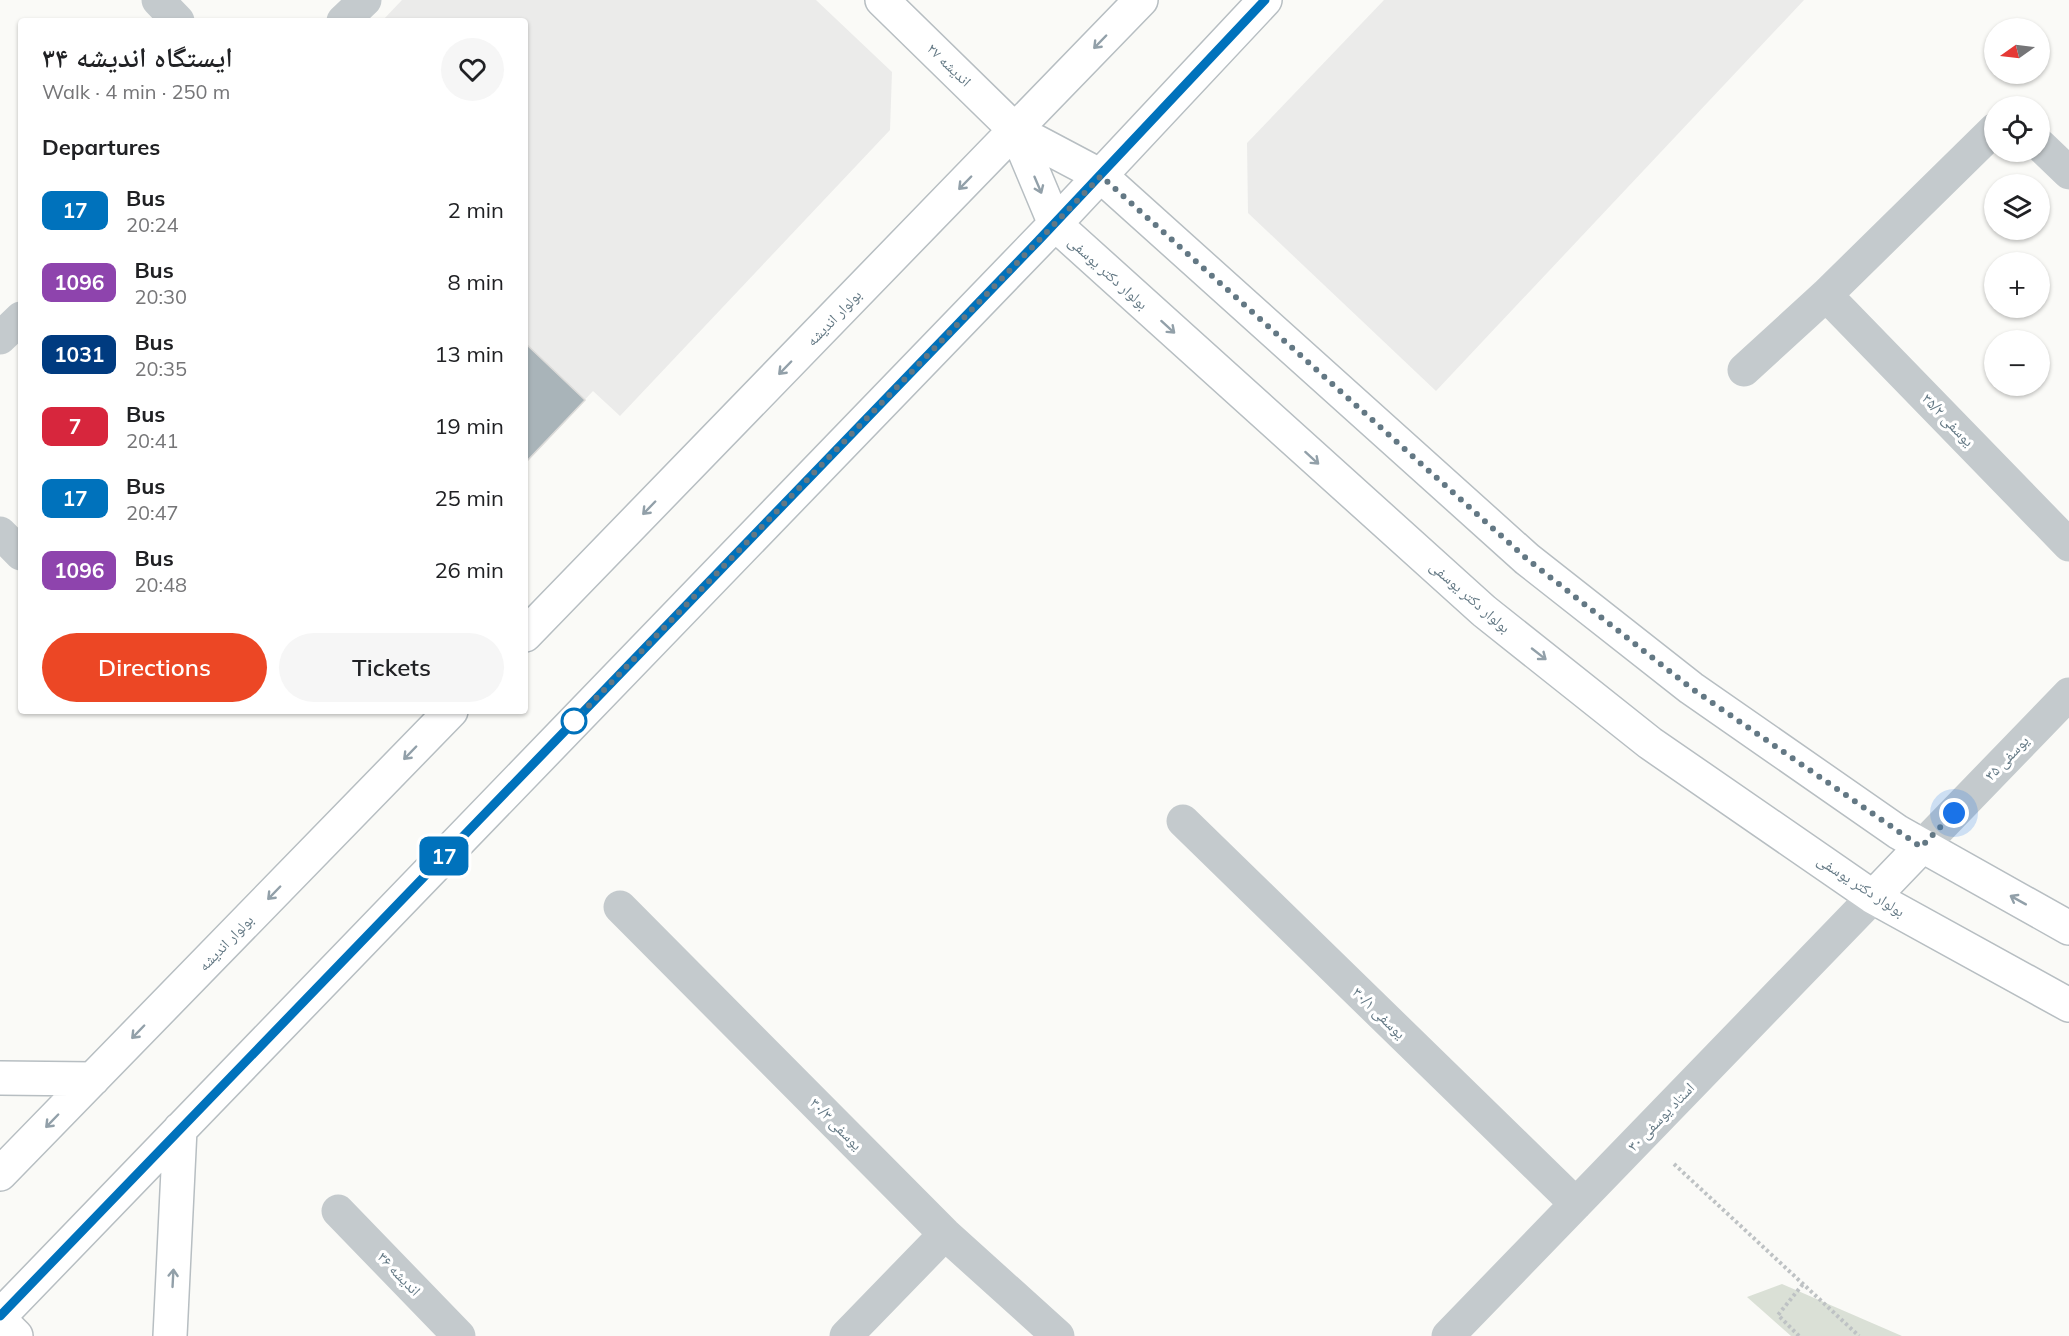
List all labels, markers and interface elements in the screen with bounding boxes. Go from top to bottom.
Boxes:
north arrow [1984,18,2050,84]
map controls [1984,18,2050,396]
one-way arrow [1093,35,1108,50]
button: heart [441,38,504,101]
text: ایستگاه اندیشه ۳۴ [42,39,233,74]
street label: اندیشه ۲۷ [923,39,975,90]
text: Walk · 4 min · 250 m [42,79,230,104]
button: locate [1984,96,2050,162]
text: Departures [42,133,160,161]
button: layers [1984,174,2050,240]
one-way arrow [958,175,973,190]
one-way arrow [1033,175,1044,194]
text: Bus [126,184,165,212]
text: 2 min [448,196,504,224]
text: 17 [62,197,88,223]
text: 20:24 [126,212,179,237]
street label: بولوار دکتر یوسفی [1064,232,1152,314]
button: + [1984,252,2050,318]
text: Bus [134,256,174,284]
text: 8 min [448,268,504,296]
text: 1096 [54,269,104,295]
text: 20:30 [134,284,187,309]
street label: بولوار اندیشه [802,285,865,350]
one-way arrow [1160,320,1175,334]
text: Bus [134,328,174,356]
button: − [1984,330,2050,396]
text: 13 min [434,340,504,368]
text: 1031 [54,341,104,367]
text: 20:35 [134,356,187,381]
one-way arrow [778,360,793,375]
street label: یوسفی ۳۵/۲ [1918,389,1979,451]
text: Bus [126,400,165,428]
text: 19 min [434,412,504,440]
text: 7 [69,413,81,439]
text: 20:41 [126,428,179,453]
one-way arrow [1304,451,1319,465]
text: Bus [126,472,165,500]
text: 25 min [434,484,504,512]
text: 17 [62,485,88,511]
text: 20:47 [126,500,179,525]
one-way arrow [642,500,657,515]
text: Bus [134,544,174,572]
text: 26 min [434,556,504,584]
street label: بولوار دکتر یوسفی [1425,556,1515,638]
text: 1096 [54,557,104,583]
text: 20:48 [134,572,187,597]
button: Directions [42,633,267,702]
button: Tickets [279,633,504,702]
one-way arrow [1530,648,1546,661]
unlabelled marker [561,708,587,734]
street label: یوسفی ۳۵ [1981,731,2034,785]
one-way arrow [403,745,418,760]
your location [1939,798,1969,828]
line badge: 17 [417,836,471,876]
text: 17 [431,843,457,869]
street label: بولوار دکتر یوسفی [1813,850,1909,922]
one-way arrow [267,885,282,900]
one-way arrow [2010,894,2027,906]
street label: بولوار اندیشه [194,910,257,975]
street label: یوسفی ۳۰/۱ [1348,983,1410,1044]
one-way arrow [131,1025,146,1040]
street label: استاد یوسفی ۳۰ [1623,1078,1699,1156]
street label: یوسفی ۳۰/۳ [805,1093,867,1155]
one-way arrow [44,1113,59,1128]
street label: اندیشه ۳۶ [374,1248,425,1300]
one-way arrow [167,1268,178,1288]

